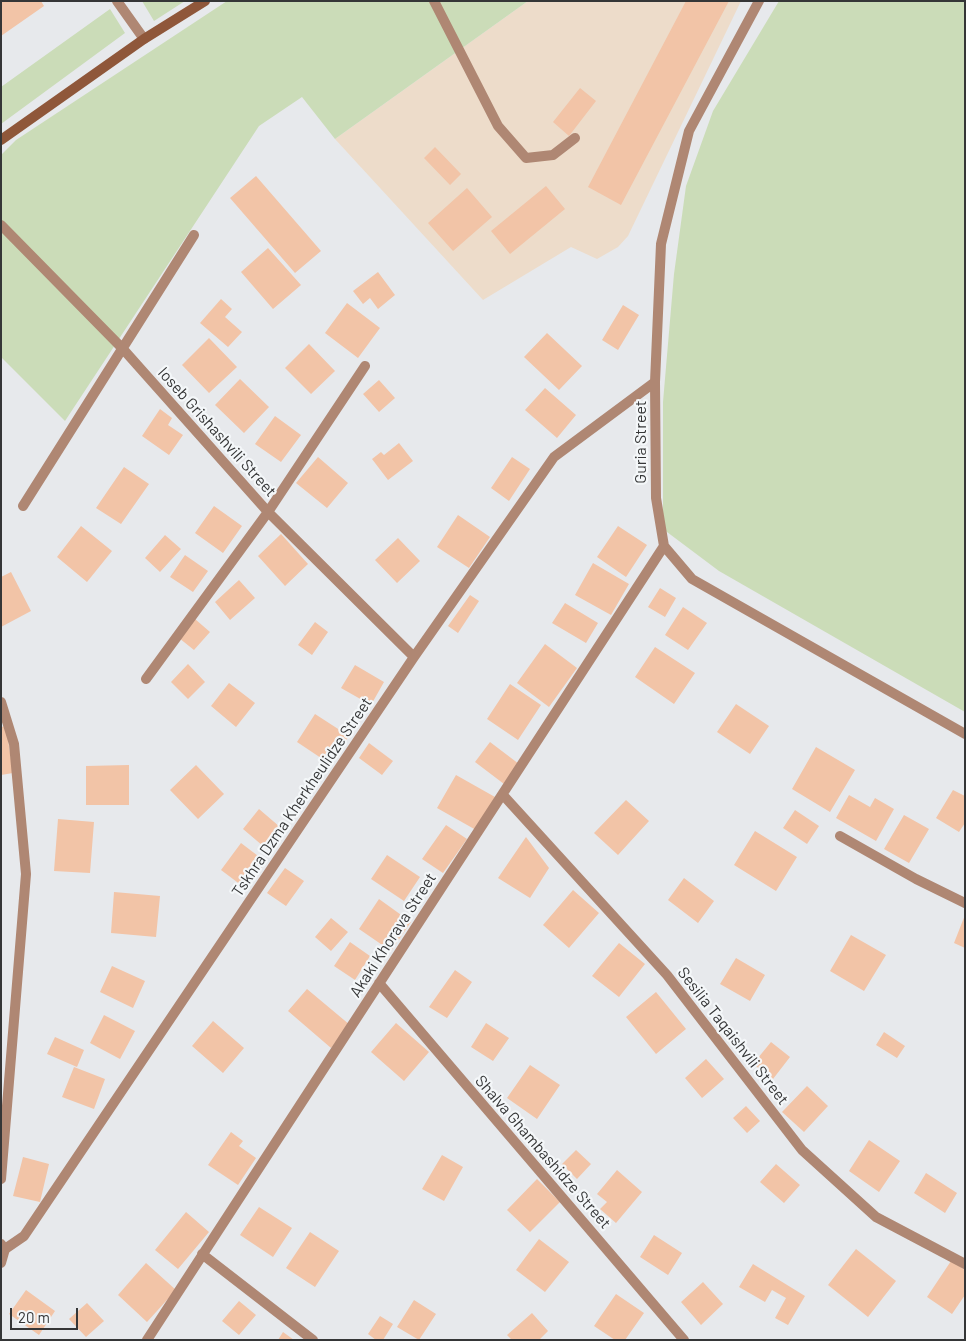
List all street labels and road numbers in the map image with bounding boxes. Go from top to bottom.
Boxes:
street label: Ioseb Grishashvili Street [154,363,280,501]
street label: Guria Street [631,400,651,484]
street label: Tskhra Dzma Kherkheulidze Street [228,694,376,900]
street label: Akaki Khorava Street [346,869,440,1001]
street label: Sesilia Taqaishvili Street [673,963,793,1109]
street label: Shalva Ghambashidze Street [471,1071,615,1233]

